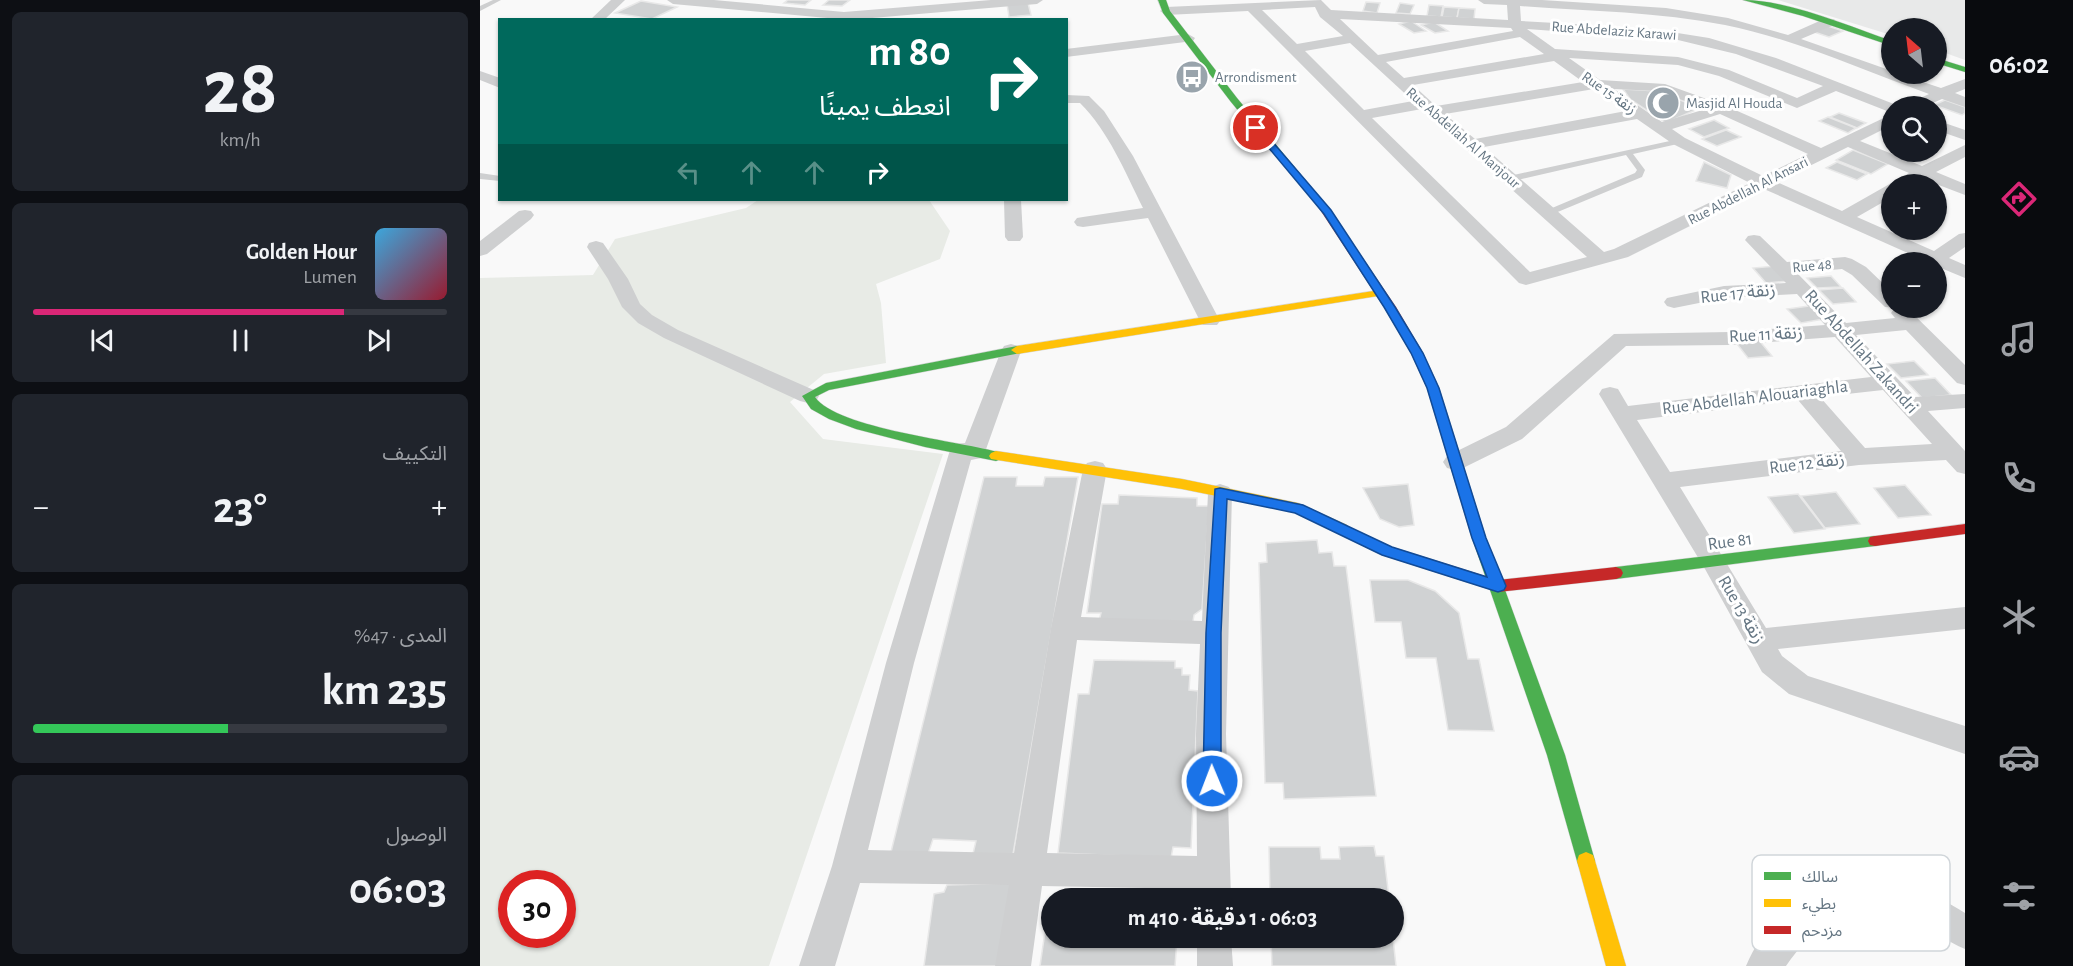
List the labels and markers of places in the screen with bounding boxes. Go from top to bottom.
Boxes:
bus stop icon: Arrondisment [1174,59,1210,95]
place label: Arrondisment [1215,70,1297,85]
mosque icon: Masjid Al Houda [1645,85,1681,121]
place label: Masjid Al Houda [1686,96,1783,111]
pin [1230,102,1281,153]

